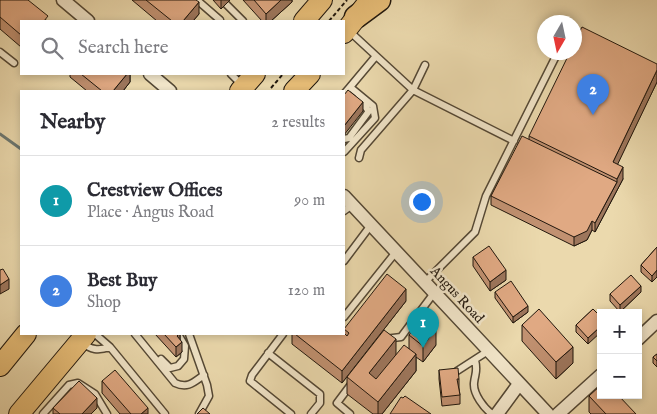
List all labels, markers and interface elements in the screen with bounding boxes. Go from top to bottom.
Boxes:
north arrow [537,15,582,60]
search box [20,20,345,75]
icon: search [38,34,66,62]
text: Search here [78,36,169,60]
pin: 2 [577,74,609,115]
text: Nearby [40,109,105,136]
text: 2 results [271,113,325,133]
text: Crestview Offices [87,179,222,203]
your location [409,189,435,215]
text: 1 [53,191,59,211]
text: 90 m [294,191,325,211]
text: Place · Angus Road [87,203,214,223]
street label: Angus Road [425,262,488,328]
text: Best Buy [87,269,157,293]
text: 2 [52,281,60,301]
text: 120 m [288,281,325,301]
text: Shop [87,293,121,313]
pin: 1 [407,307,439,348]
map controls [597,309,642,399]
button: + [597,309,642,354]
button: − [597,354,642,399]

